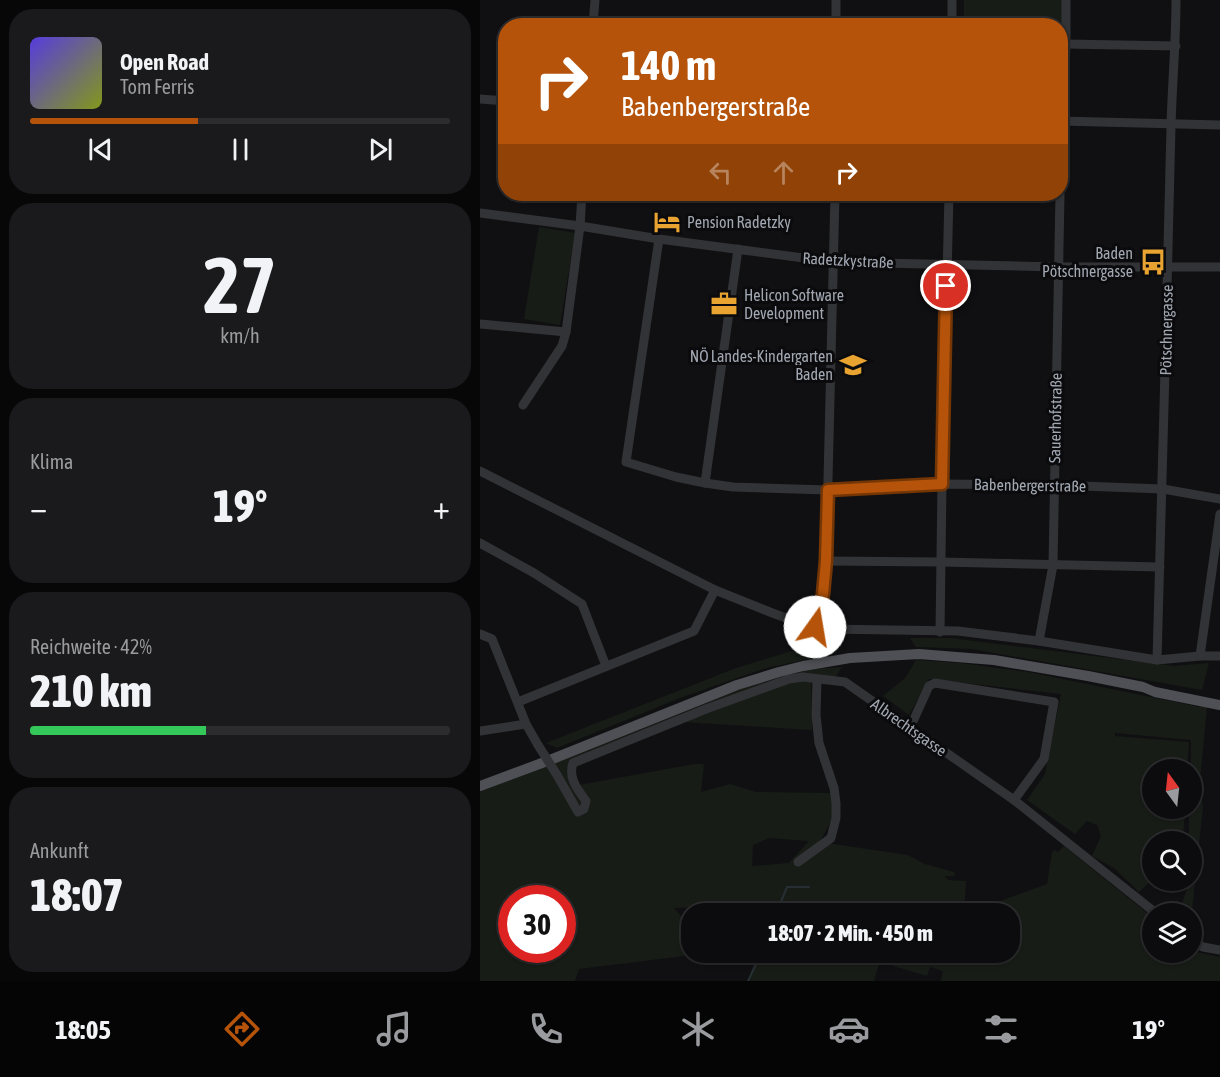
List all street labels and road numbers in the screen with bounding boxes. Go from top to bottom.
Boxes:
street label: Radetzkystraße [802,249,894,272]
street label: Pötschnergasse [1156,284,1177,376]
street label: Sauerhofstraße [1045,373,1065,463]
street label: Babenbergerstraße [974,475,1086,496]
street label: Albrechtsgasse [867,694,950,760]

